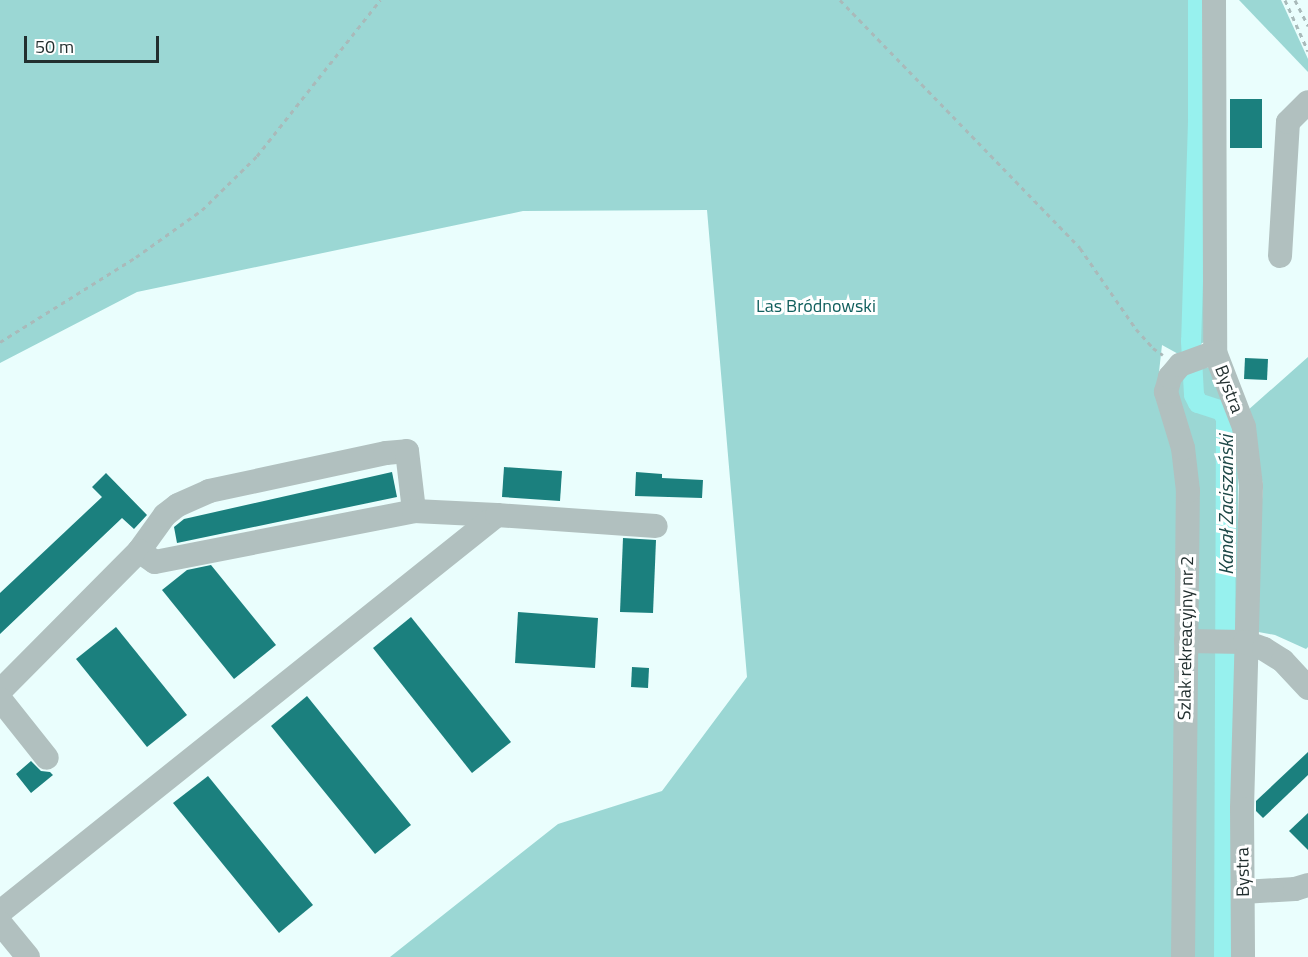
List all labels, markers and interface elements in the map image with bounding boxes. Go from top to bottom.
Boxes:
scale bar [27,24,162,62]
text: 50 m [35,33,74,60]
park label: Las Bródnowski [756,295,876,317]
street label: Bystra [1210,362,1248,416]
water label: Kanał Zaciszański [1213,435,1237,575]
street label: Szlak rekreacyjny nr 2 [1174,556,1198,720]
street label: Bystra [1232,847,1254,897]

